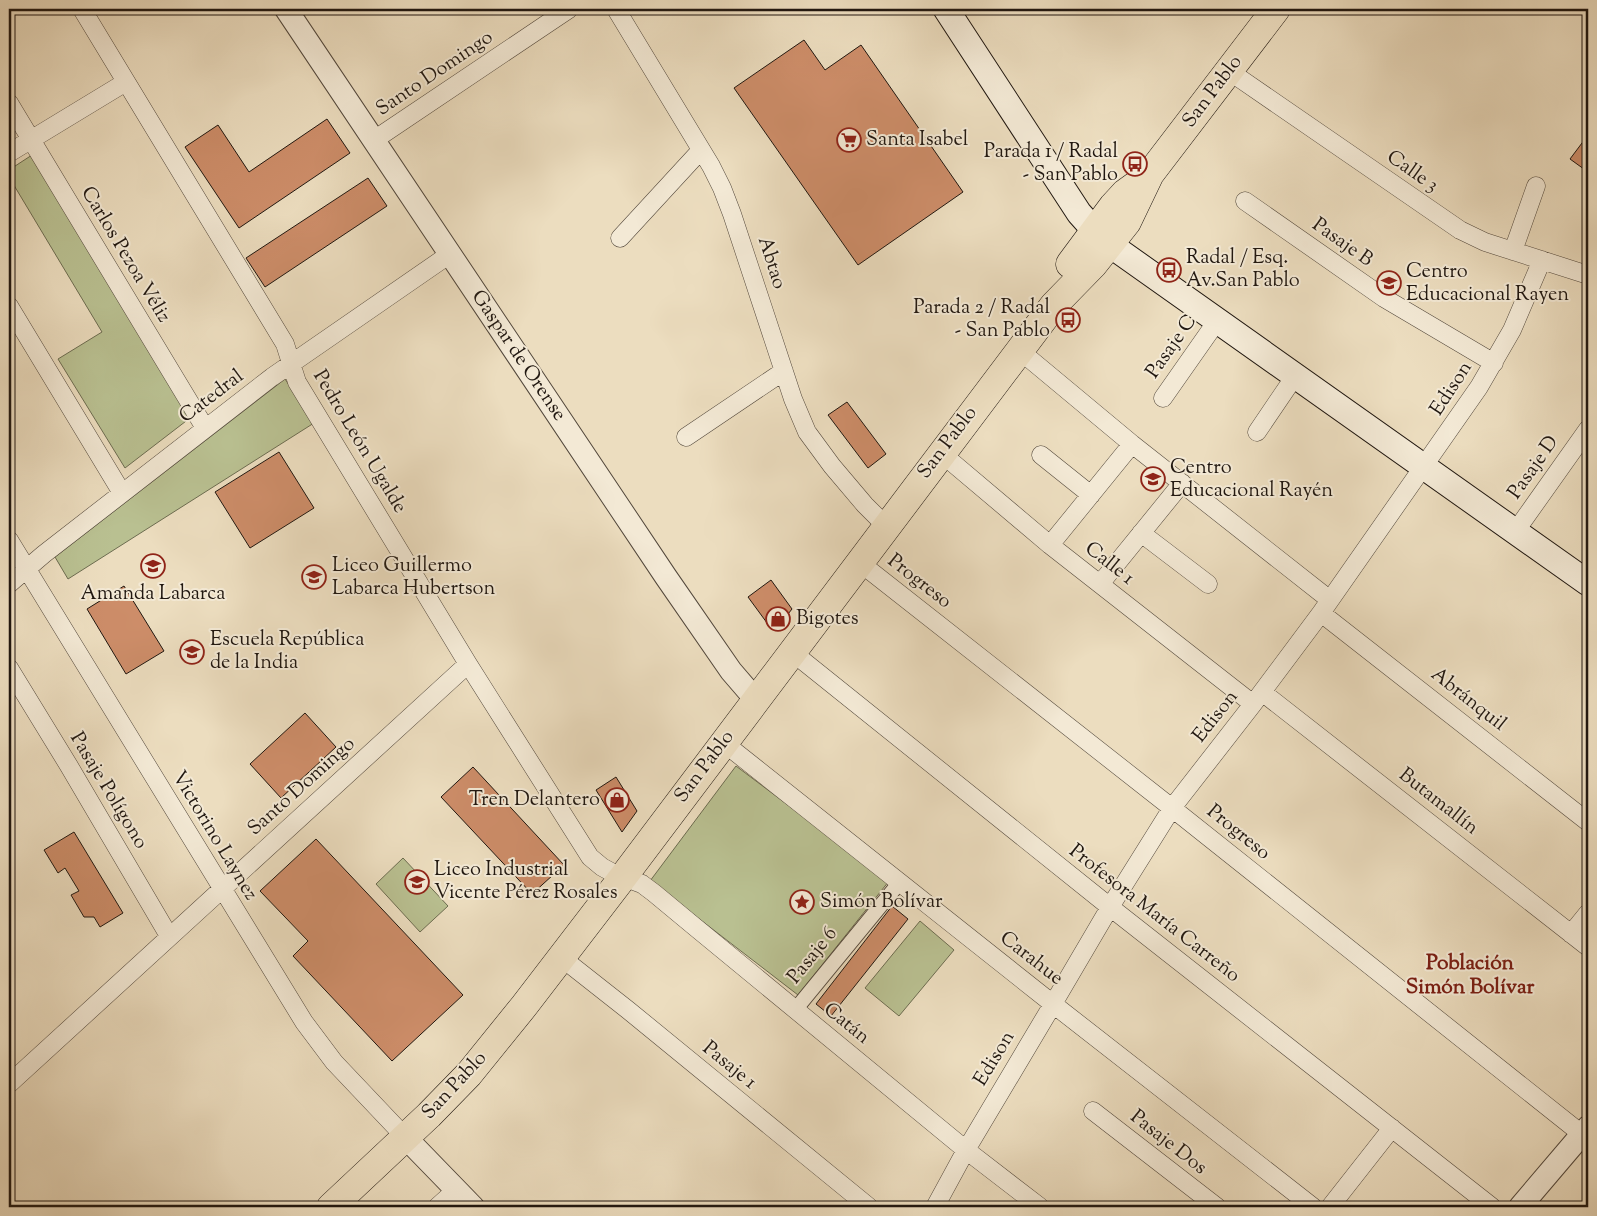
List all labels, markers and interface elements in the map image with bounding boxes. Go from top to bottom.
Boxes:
street label: Santo Domingo [371,24,500,124]
street label: San Pablo [1176,50,1250,134]
place label: Santa Isabel [866,126,969,155]
supermarket icon: Santa Isabel [836,127,862,153]
place label: Parada 1 / Radal - San Pablo [984,138,1118,190]
street label: Calle 3 [1380,144,1444,200]
bus stop icon: Parada 1 / Radal - San Pablo [1122,151,1148,177]
street label: Carlos Pezoa Véliz [73,181,177,329]
street label: Pasaje B [1305,211,1379,275]
street label: Abtao [749,233,793,293]
place label: Radal / Esq. Av.San Pablo [1186,244,1300,296]
bus stop icon: Radal / Esq. Av.San Pablo [1156,257,1182,283]
place label: Centro Educacional Rayen [1406,258,1569,310]
school or university icon: Centro Educacional Rayen [1376,270,1402,296]
street label: Gaspar de Orense [463,285,573,427]
place label: Parada 2 / Radal - San Pablo [913,294,1050,346]
bus stop icon: Parada 2 / Radal - San Pablo [1055,307,1081,333]
street label: Pasaje C [1139,309,1205,385]
street label: Edison [1424,356,1481,422]
street label: Catedral [174,363,251,431]
street label: Pedro León Ugalde [305,365,413,519]
street label: San Pablo [911,401,985,485]
street label: Pasaje D [1501,430,1567,506]
place label: Centro Educacional Rayén [1170,454,1333,506]
school or university icon: Centro Educacional Rayén [1140,466,1166,492]
street label: Calle 1 [1078,535,1140,593]
street label: Progreso [881,548,957,616]
place label: Liceo Guillermo Labarca Hubertson [332,552,496,604]
school or university icon: Amanda Labarca [140,553,166,579]
school or university icon: Liceo Guillermo Labarca Hubertson [301,564,327,590]
place label: Amanda Labarca [80,580,226,609]
place label: Bigotes [796,605,859,634]
shop icon: Bigotes [765,606,791,632]
place label: Escuela República de la India [210,626,364,678]
school or university icon: Escuela República de la India [179,639,205,665]
street label: Abránquil [1424,661,1512,739]
street label: Edison [1186,684,1246,749]
street label: San Pablo [668,725,742,809]
street label: Pasaje Polígono [62,727,154,855]
street label: Santo Domingo [242,731,362,843]
street label: Butamallín [1392,761,1484,843]
street label: Victorino Laynez [164,766,264,906]
place label: Tren Delantero [469,786,600,815]
shop icon: Tren Delantero [604,787,630,813]
street label: Progreso [1200,798,1276,868]
street label: Profesora María Carreño [1062,838,1246,990]
place label: Liceo Industrial Vicente Pérez Rosales [434,856,618,908]
school or university icon: Liceo Industrial Vicente Pérez Rosales [404,869,430,895]
place label: Simón Bolívar [820,888,943,917]
place icon: Simón Bolívar [789,889,815,915]
street label: Pasaje 6 [781,921,845,991]
street label: Carahue [993,925,1069,993]
district label: Población Simón Bolívar [1406,949,1534,1003]
street label: Catán [816,996,876,1052]
street label: Edison [967,1026,1023,1092]
street label: Pasaje 1 [695,1035,763,1097]
street label: San Pablo [416,1045,494,1127]
street label: Pasaje Dos [1123,1104,1213,1182]

